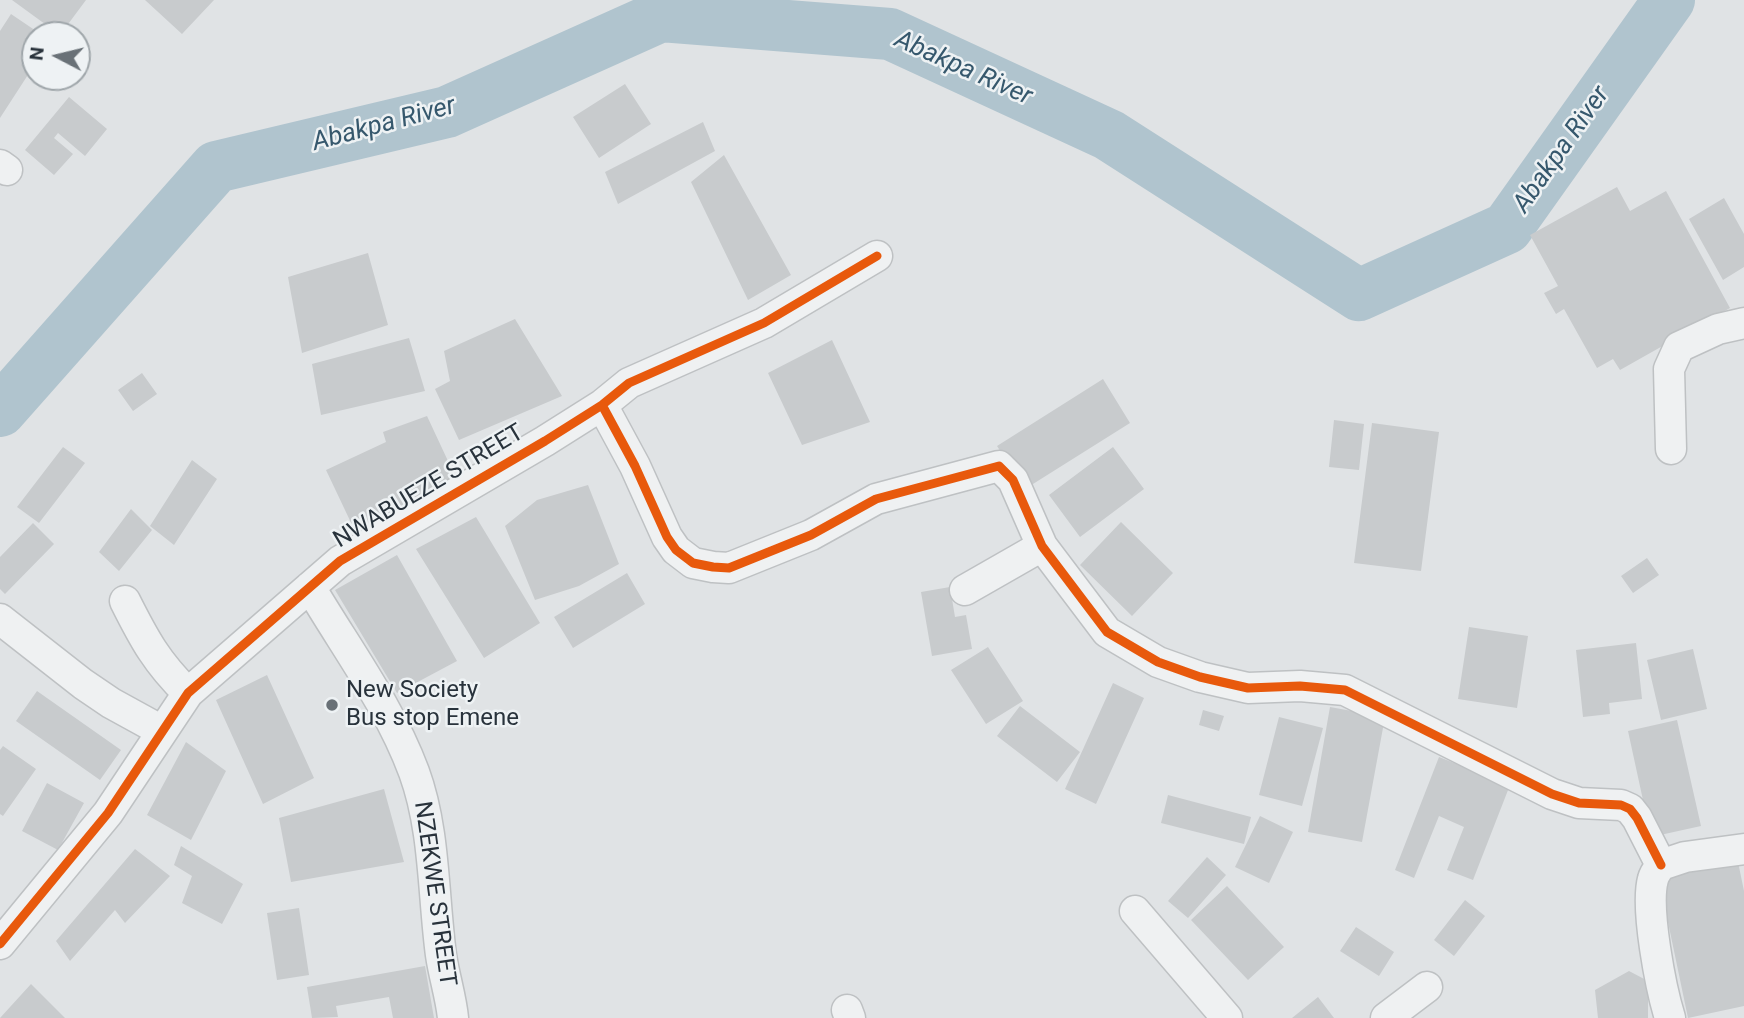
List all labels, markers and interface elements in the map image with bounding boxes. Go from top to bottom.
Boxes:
north arrow [21,21,91,91]
water label: Abakpa River [889,25,1037,113]
text: N [24,46,49,62]
water label: Abakpa River [1507,81,1617,219]
water label: Abakpa River [309,91,459,159]
street label: NWABUEZE STREET [329,419,529,555]
place label: New Society Bus stop Emene [346,677,519,733]
marker: New Society Bus stop Emene [324,697,340,713]
street label: NZEKWE STREET [407,800,461,988]

